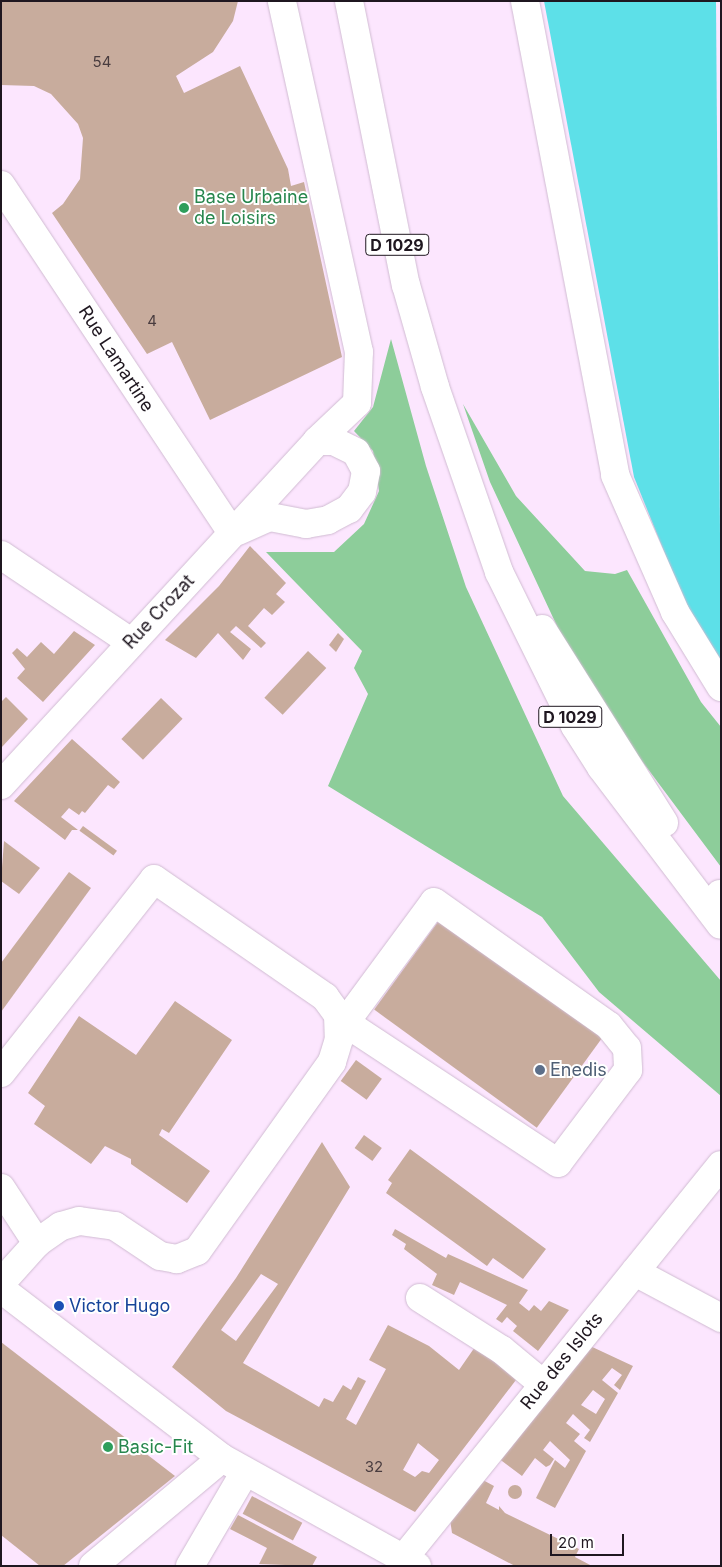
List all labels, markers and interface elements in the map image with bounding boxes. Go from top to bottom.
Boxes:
house number: 54 [93,53,111,71]
place label: Base Urbaine de Loisirs [194,187,308,230]
marker: Base Urbaine de Loisirs [178,202,190,214]
road number: D 1029 [364,232,430,258]
street label: Rue Lamartine [74,302,158,416]
house number: 4 [147,312,157,330]
street label: Rue Crozat [119,570,199,654]
road number: D 1029 [538,704,602,730]
place label: Enedis [550,1059,607,1081]
marker: Enedis [534,1064,546,1076]
place label: Victor Hugo [69,1295,170,1317]
marker: Victor Hugo [53,1300,65,1312]
street label: Rue des Islots [516,1308,608,1414]
place label: Basic-Fit [118,1436,193,1458]
marker: Basic-Fit [102,1441,114,1453]
house number: 32 [365,1458,383,1476]
scale bar [552,1524,626,1556]
text: 20 m [558,1533,594,1552]

